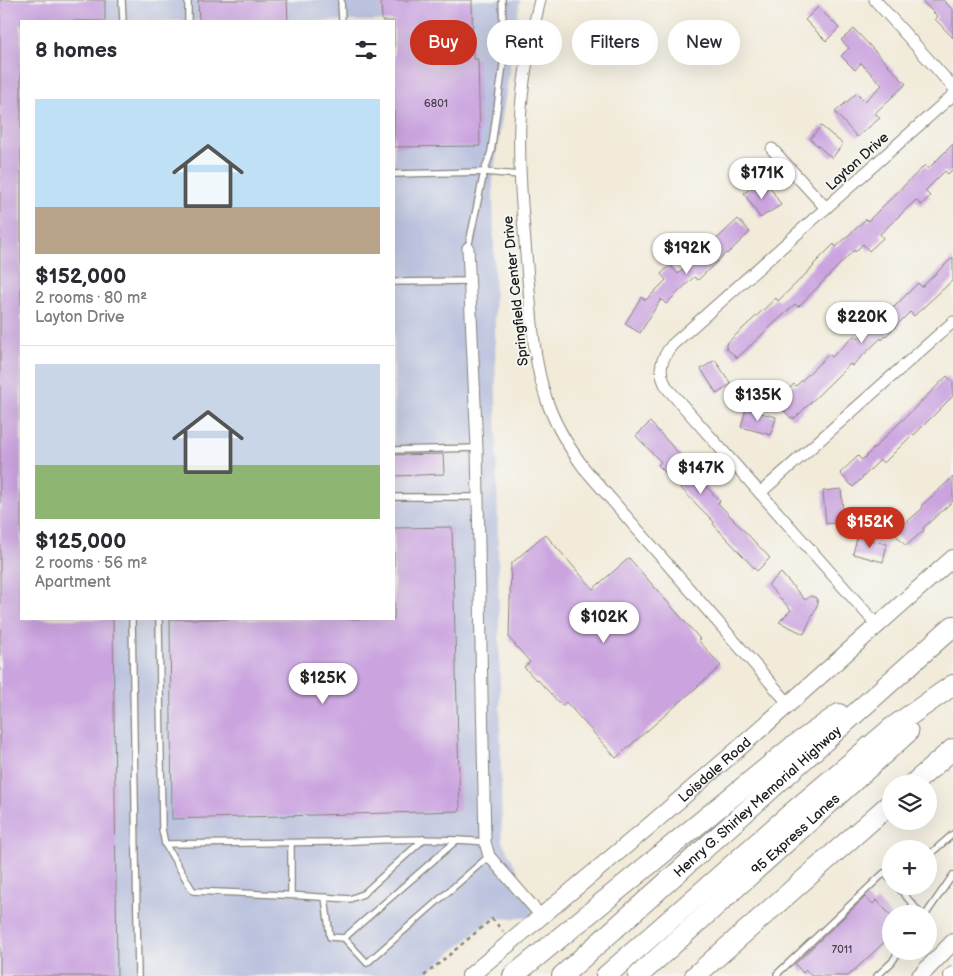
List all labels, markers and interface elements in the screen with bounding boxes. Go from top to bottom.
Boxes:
chip: Buy [410,20,477,65]
chip: Rent [487,20,562,65]
chip: Filters [572,20,658,65]
chip: New [668,20,740,65]
icon: filters [352,36,380,64]
text: 8 homes [35,38,117,63]
house number: 6801 [424,97,448,110]
street label: Layton Drive [823,129,892,194]
icon: home [163,131,253,221]
pin: $171K [727,158,797,200]
text: $171K [740,164,784,183]
street label: Springfield Center Drive [499,215,532,367]
pin: $192K [652,232,722,275]
text: $192K [663,239,711,258]
text: $152,000 [35,264,126,289]
text: 2 rooms · 80 m² [35,289,147,308]
pin: $220K [827,302,897,344]
text: Layton Drive [35,308,125,327]
text: $220K [837,308,887,327]
pin: $135K [723,380,793,422]
text: $135K [735,386,781,405]
icon: home [163,397,253,487]
pin: $147K [666,452,736,495]
text: $147K [678,459,724,478]
pin: $152K [835,506,905,549]
text: $152K [847,513,893,532]
text: $125,000 [35,529,126,554]
text: 2 rooms · 56 m² [35,554,147,573]
text: Apartment [35,573,111,592]
pin: $102K [569,602,639,644]
text: $102K [580,608,628,627]
pin: $125K [288,662,358,705]
text: $125K [300,669,346,688]
street label: Henry G. Shirley Memorial Highway [670,722,845,881]
street label: Loisdale Road [675,734,755,806]
map controls [882,775,937,960]
button: layers [882,775,937,830]
street label: 95 Express Lanes [748,790,843,879]
button: + [882,840,937,895]
button: − [882,905,937,960]
house number: 7011 [832,943,852,956]

